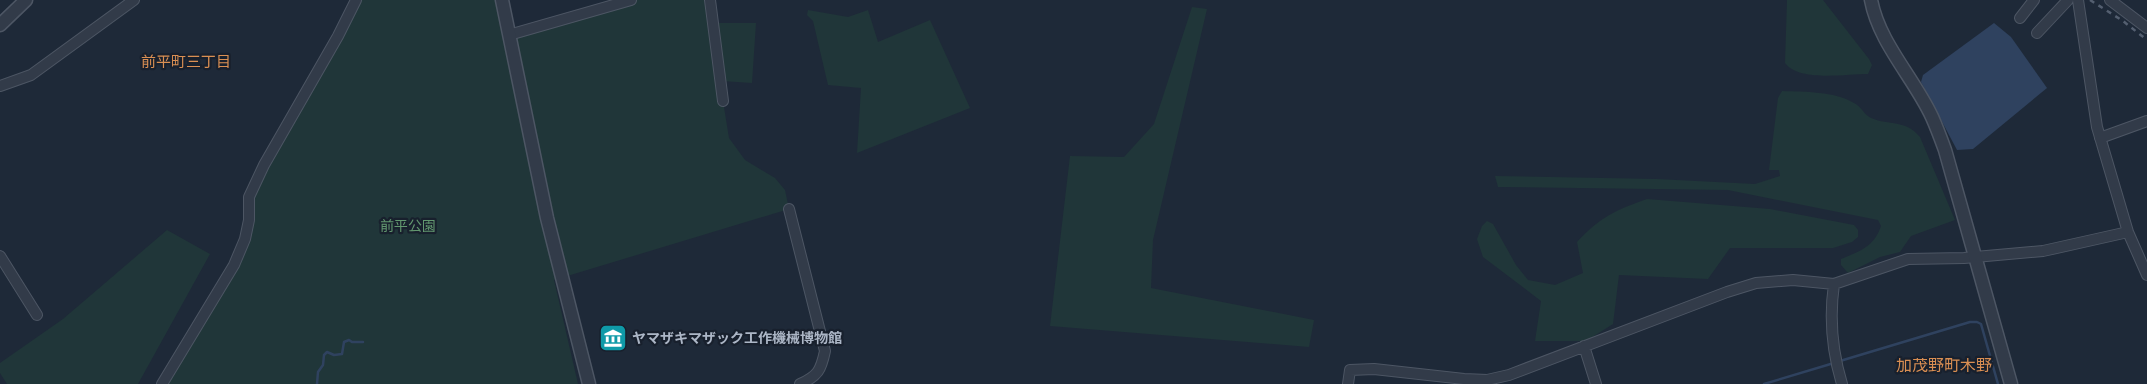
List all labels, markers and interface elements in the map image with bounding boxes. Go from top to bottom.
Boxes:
district label: 前平町三丁目 [141,53,231,71]
park label: 前平公園 [380,218,436,235]
museum icon: ヤマザキマザック工作機械博物館 [598,323,628,353]
place label: ヤマザキマザック工作機械博物館 [632,330,842,347]
district label: 加茂野町木野 [1896,356,1992,376]

